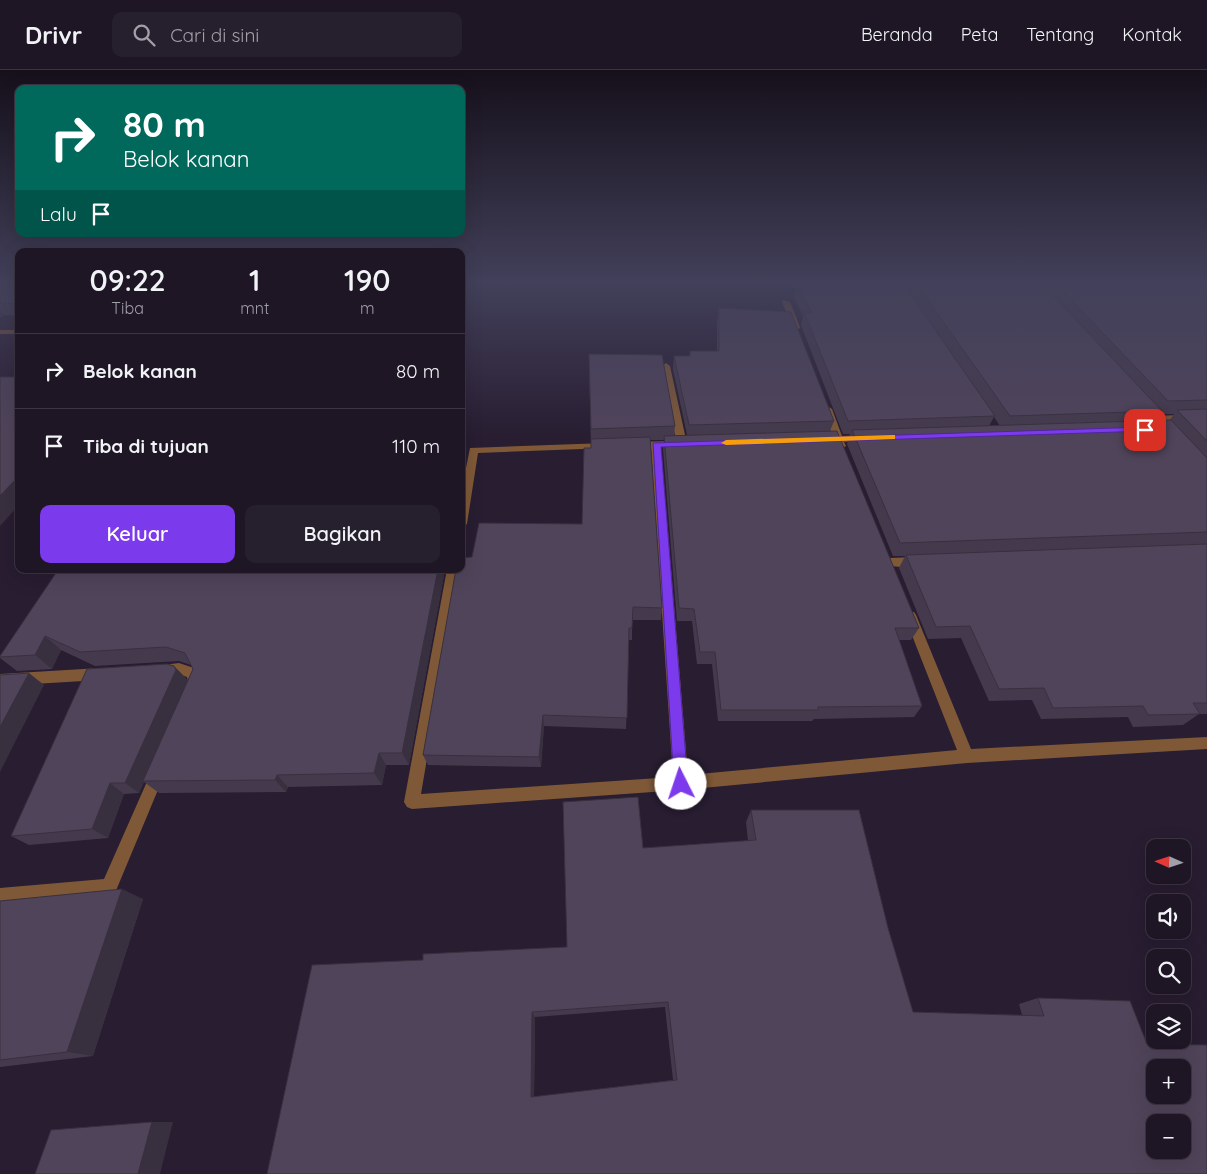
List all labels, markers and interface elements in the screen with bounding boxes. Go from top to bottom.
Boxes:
search box [112,12,462,57]
text: Drivr [25,20,82,50]
icon: search [130,21,158,49]
text: Cari di sini [170,23,259,47]
text: Beranda [861,23,933,46]
text: Peta [961,23,998,46]
text: Tentang [1026,23,1094,46]
text: Kontak [1122,23,1182,46]
text: 80 m [123,102,206,146]
icon: right [40,105,105,170]
text: Belok kanan [123,145,249,173]
icon: arrive [87,200,115,228]
text: Lalu [40,202,77,226]
text: 09:22 [89,261,166,299]
text: 1 [249,261,261,299]
text: 190 [344,261,391,299]
text: Tiba [111,298,144,318]
text: mnt [240,298,269,318]
text: m [360,298,375,318]
icon: right [40,357,68,385]
text: Belok kanan [83,359,197,383]
text: 80 m [396,359,440,383]
pin [1124,409,1166,451]
icon: arrive [1131,416,1159,444]
icon: arrive [40,432,68,460]
text: Tiba di tujuan [83,434,209,458]
text: 110 m [392,434,440,458]
button: Keluar [40,505,235,563]
button: Bagikan [245,505,440,563]
position arrow [654,757,706,809]
north arrow [1146,839,1191,884]
map controls [1146,839,1191,1159]
button: sound [1146,894,1191,939]
button: search [1146,949,1191,994]
button: layers [1146,1004,1191,1049]
button: + [1146,1059,1191,1104]
button: − [1146,1114,1191,1159]

